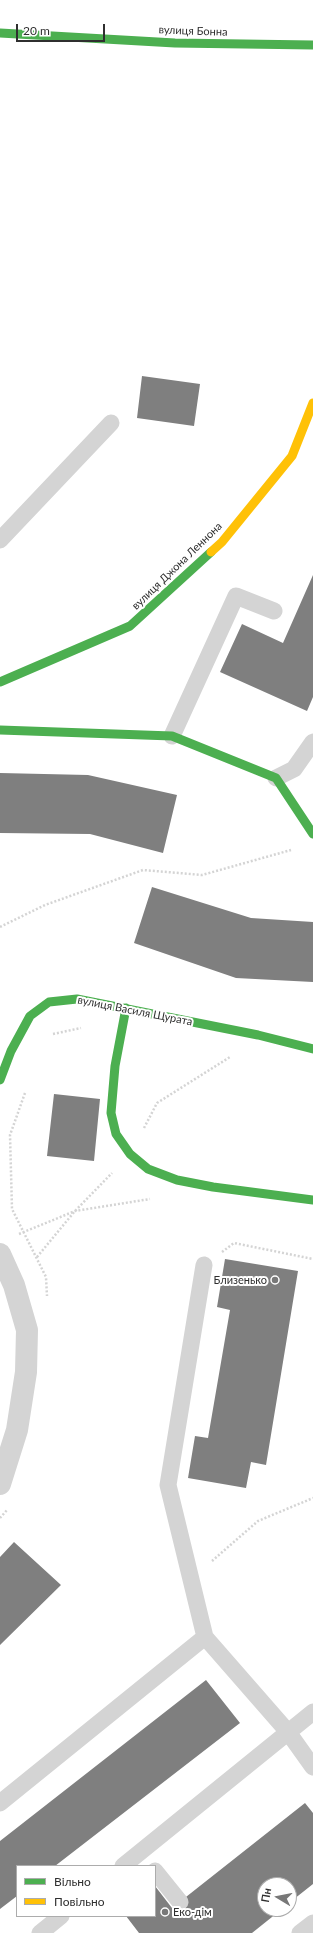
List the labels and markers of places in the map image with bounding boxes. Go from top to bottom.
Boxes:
place label: Близенько [214,1273,267,1287]
marker: Близенько [270,1275,280,1285]
place label: Еко-дім [173,1905,212,1919]
marker: Еко-дім [160,1907,170,1917]

